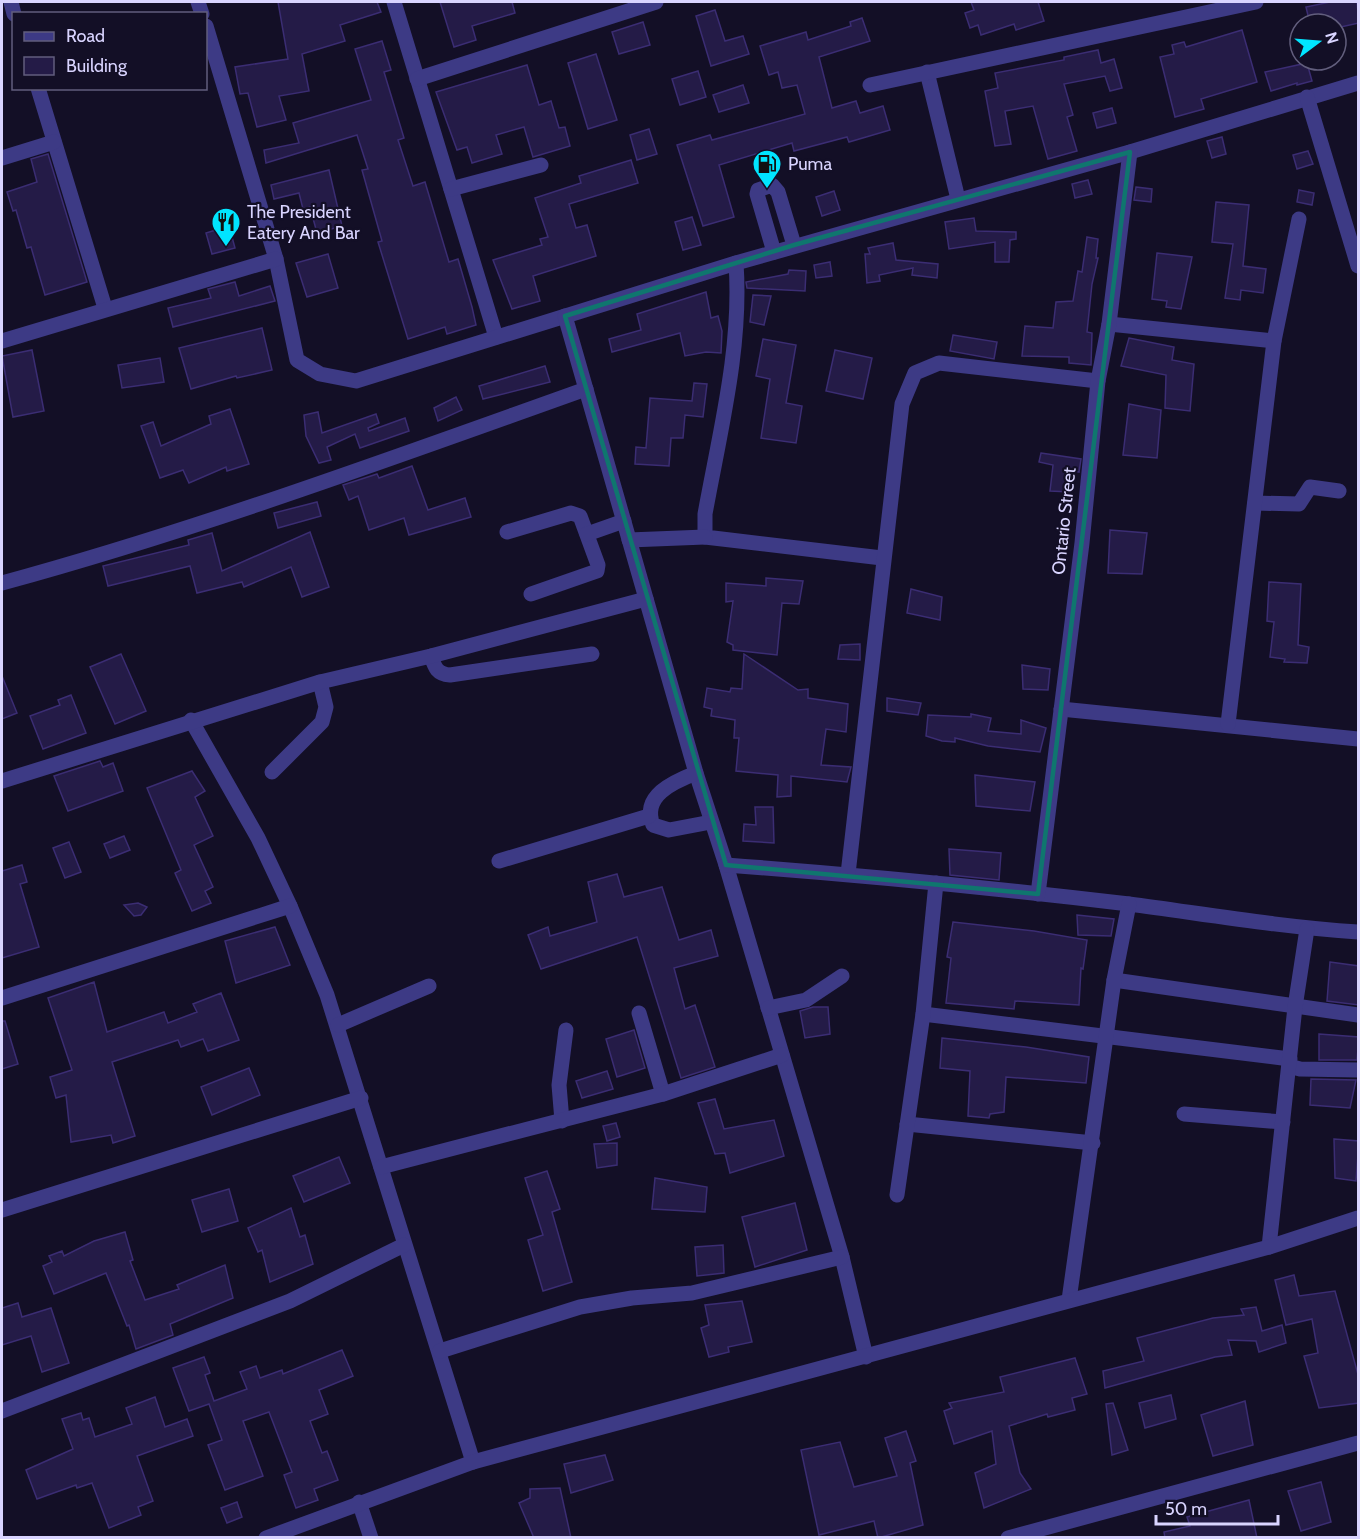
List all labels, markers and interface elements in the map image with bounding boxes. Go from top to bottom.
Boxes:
legend [12,12,207,90]
north arrow [1288,12,1348,72]
text: Road [66,25,105,47]
text: N [1321,30,1343,46]
text: Building [66,55,128,77]
fuel station icon: Puma [751,148,783,190]
place label: Puma [788,153,832,175]
place label: The President Eatery And Bar [247,201,360,244]
restaurant icon: The President Eatery And Bar [210,206,242,248]
street label: Ontario Street [1047,466,1081,576]
scale bar [1156,1488,1278,1526]
text: 50 m [1165,1498,1207,1520]

